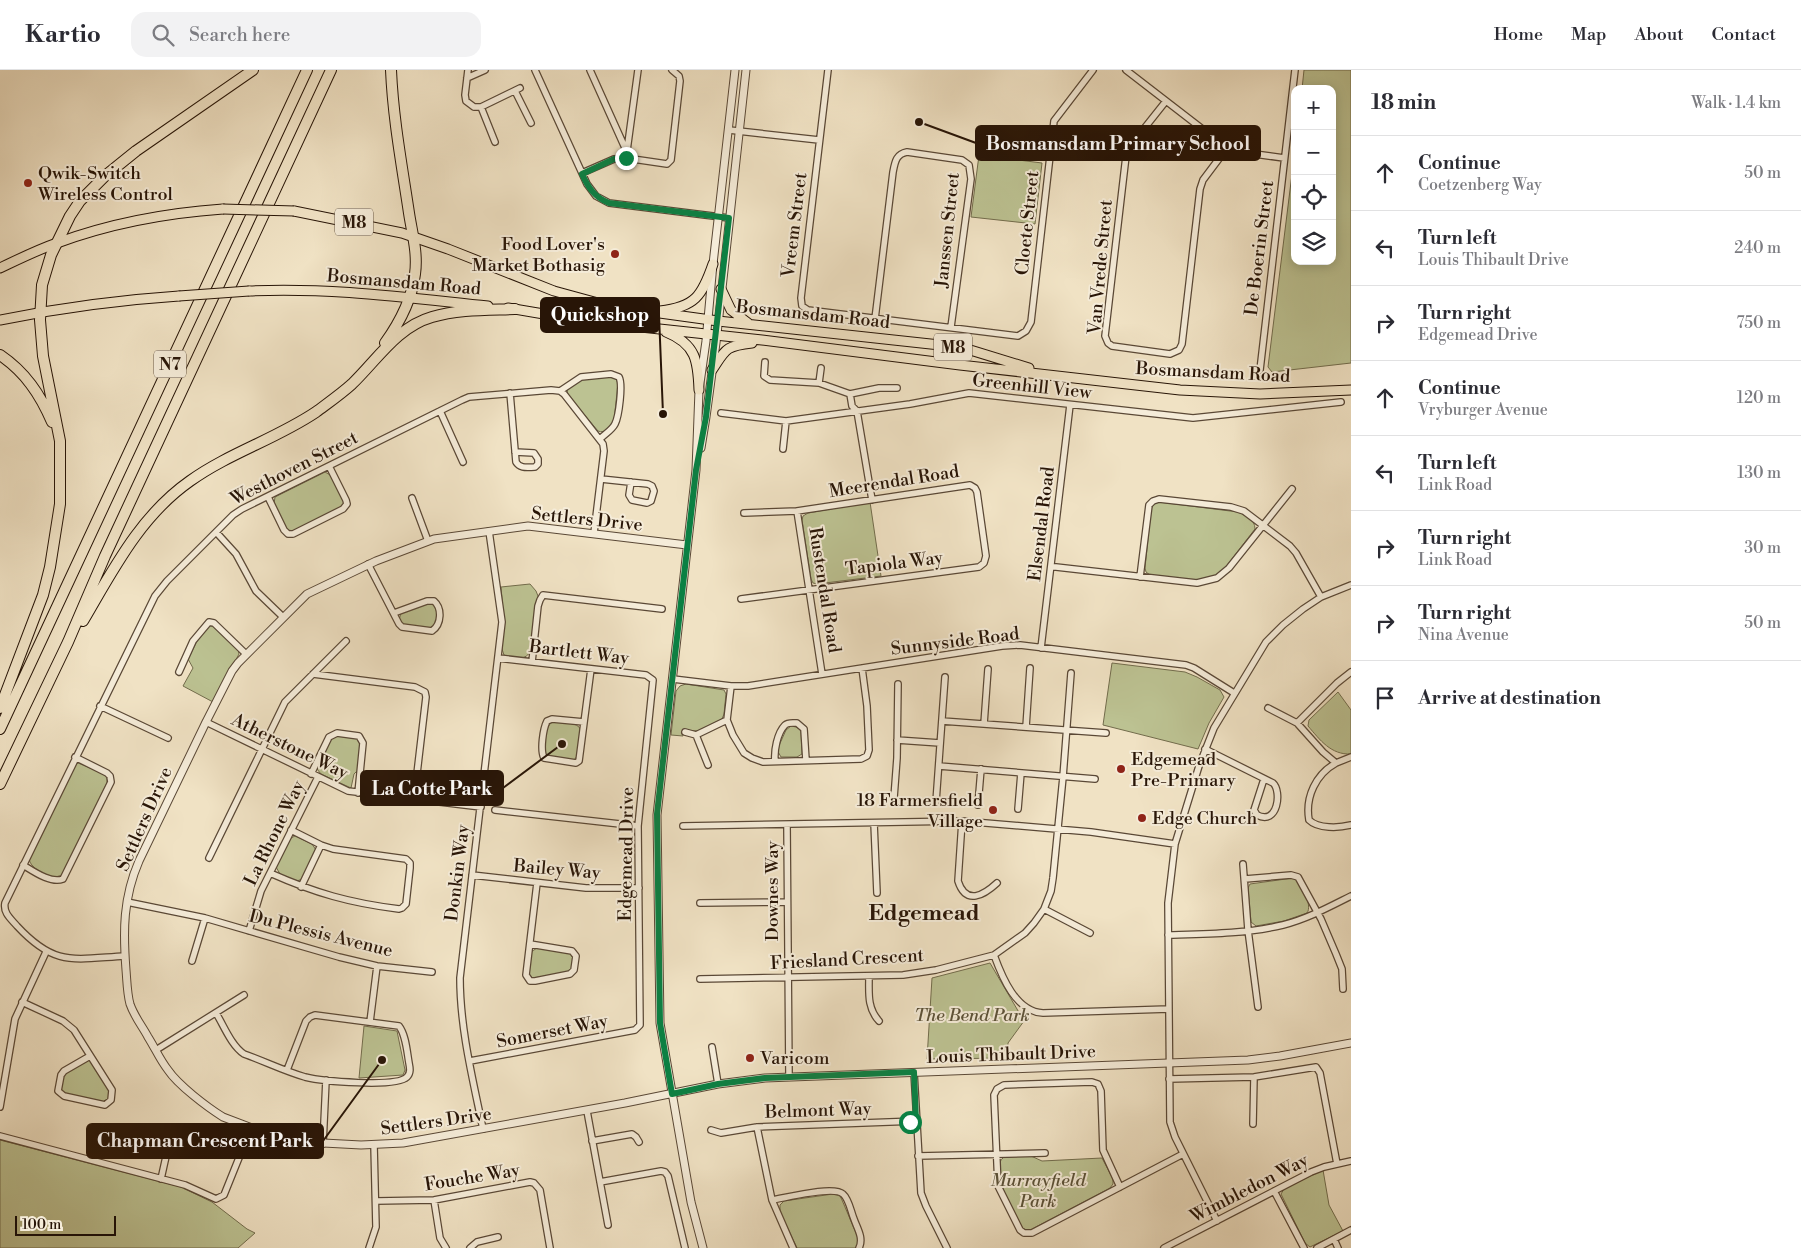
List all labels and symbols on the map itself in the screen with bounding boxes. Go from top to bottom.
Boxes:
callout: Bosmansdam Primary School [976,126,1260,160]
text: Bosmansdam Primary School [986,132,1250,156]
route end [615,147,638,170]
place label: Qwik-Switch Wireless Control [37,162,173,206]
street label: Cloete Street [1011,169,1044,276]
street label: Vreem Street [777,170,812,280]
street label: Janssen Street [930,171,965,290]
marker: Qwik-Switch Wireless Control [22,177,34,189]
street label: De Boerin Street [1240,179,1279,317]
street label: Van Vrede Street [1083,198,1118,336]
road number: M8 [335,208,373,236]
place label: Food Lover's Market Bothasig [472,233,606,277]
marker: Food Lover's Market Bothasig [609,248,621,260]
street label: Bosmansdam Road [325,264,483,301]
street label: Bosmansdam Road [734,295,892,334]
callout: Quickshop [541,298,659,332]
text: Quickshop [551,303,649,327]
road number: M8 [934,334,972,360]
road number: N7 [154,350,186,378]
street label: Bosmansdam Road [1134,357,1292,388]
street label: Greenhill View [971,369,1093,404]
street label: Westhoven Street [226,426,363,511]
street label: Meerendal Road [827,460,962,503]
street label: Elsendal Road [1023,465,1060,583]
street label: Settlers Drive [530,502,644,537]
street label: Rustendal Road [803,526,846,655]
street label: Tapiola Way [844,546,944,581]
street label: Sunnyside Road [890,622,1021,661]
street label: Bartlett Way [527,635,630,670]
street label: Atherstone Way [227,708,352,785]
place label: Edgemead Pre-Primary [1131,748,1236,792]
street label: Settlers Drive [111,763,178,875]
marker: Edgemead Pre-Primary [1115,763,1127,775]
callout: La Cotte Park [361,771,503,805]
street label: La Rhone Way [239,777,310,890]
text: La Cotte Park [371,777,493,801]
street label: Edgemead Drive [614,787,639,921]
place label: 18 Farmersfield Village [857,789,984,833]
marker: 18 Farmersfield Village [987,804,999,816]
place label: Edge Church [1152,807,1257,830]
marker: Edge Church [1136,812,1148,824]
street label: Donkin Way [440,823,475,923]
street label: Downes Way [761,841,784,941]
street label: Bailey Way [511,854,602,885]
district label: Edgemead [868,900,980,927]
street label: Du Plessis Avenue [247,905,395,962]
street label: Friesland Crescent [770,944,925,975]
park label: The Bend Park [914,1004,1030,1027]
street label: Somerset Way [494,1009,610,1054]
street label: Louis Thibault Drive [926,1040,1096,1069]
place label: Varicom [759,1047,830,1070]
marker: Varicom [744,1052,756,1064]
street label: Belmont Way [763,1097,872,1124]
street label: Settlers Drive [379,1102,493,1141]
route start [899,1111,922,1134]
callout: Chapman Crescent Park [87,1124,323,1158]
text: Chapman Crescent Park [97,1129,313,1153]
street label: Wimbledon Way [1185,1149,1312,1229]
street label: Fouche Way [423,1159,522,1196]
park label: Murrayfield Park [991,1169,1086,1213]
scale bar [15,1213,116,1236]

